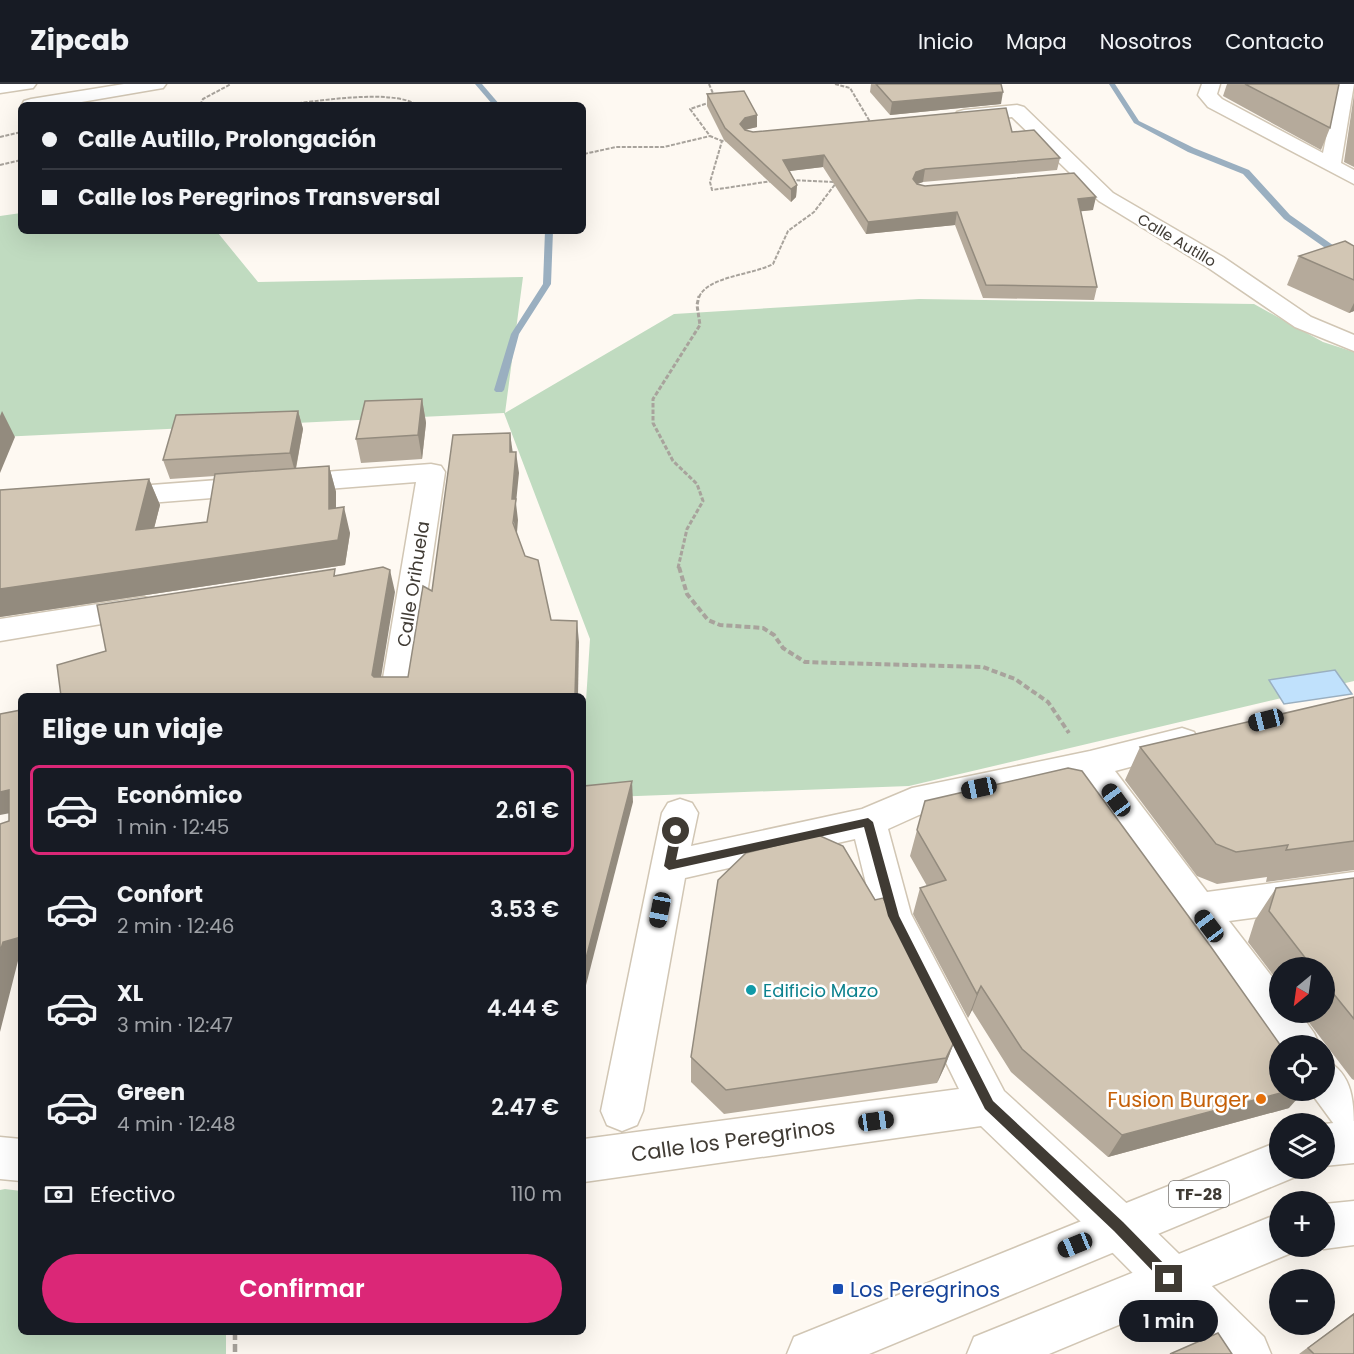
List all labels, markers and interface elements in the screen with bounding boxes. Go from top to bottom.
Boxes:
text: Zipcab [30,21,129,60]
text: Inicio [918,27,973,56]
text: Mapa [1006,27,1067,56]
text: Nosotros [1100,27,1192,56]
text: Contacto [1225,27,1324,56]
text: Calle Autillo, Prolongación [78,124,376,155]
text: Calle los Peregrinos Transversal [78,182,440,213]
street label: Calle Autillo [1134,208,1220,272]
street label: Calle Orihuela [391,519,435,649]
car [1246,707,1286,733]
text: Elige un viaje [42,710,223,747]
car [960,775,998,801]
text: Económico [117,780,242,811]
car [1098,780,1134,820]
icon: car [45,783,99,837]
text: 2.61 € [496,795,559,826]
text: 1 min · 12:45 [117,813,229,841]
route start [662,817,689,844]
text: Confort [117,879,203,910]
icon: car [45,882,99,936]
car [648,891,672,929]
text: 3.53 € [490,894,559,925]
car [1191,906,1227,946]
text: 2 min · 12:46 [117,912,235,940]
north arrow [1269,957,1335,1023]
map controls [1269,957,1335,1335]
text: XL [117,978,143,1009]
place label: Edificio Mazo [763,978,878,1003]
icon: car [45,981,99,1035]
marker: Edificio Mazo [744,983,758,997]
text: 4.44 € [487,993,559,1024]
text: 3 min · 12:47 [117,1011,233,1039]
button: locate [1269,1035,1335,1101]
text: Green [117,1077,185,1108]
icon: car [45,1080,99,1134]
place label: Fusion Burger [1107,1085,1249,1114]
text: 2.47 € [491,1092,559,1123]
marker: Fusion Burger [1254,1092,1268,1106]
text: 4 min · 12:48 [117,1110,236,1138]
car [857,1110,895,1132]
street label: Calle los Peregrinos [629,1111,837,1169]
button: layers [1269,1113,1335,1179]
icon: cash [42,1178,75,1211]
text: Efectivo [90,1179,175,1210]
text: 110 m [511,1180,562,1208]
road number: TF-28 [1169,1181,1229,1207]
button: + [1269,1191,1335,1257]
car [1055,1230,1095,1260]
button: Confirmar [42,1254,562,1323]
route end [1155,1265,1182,1292]
button: − [1269,1269,1335,1335]
place label: Los Peregrinos [850,1275,1000,1304]
marker: Los Peregrinos [831,1282,845,1296]
callout: 1 min [1120,1300,1218,1342]
text: 1 min [1143,1307,1194,1335]

